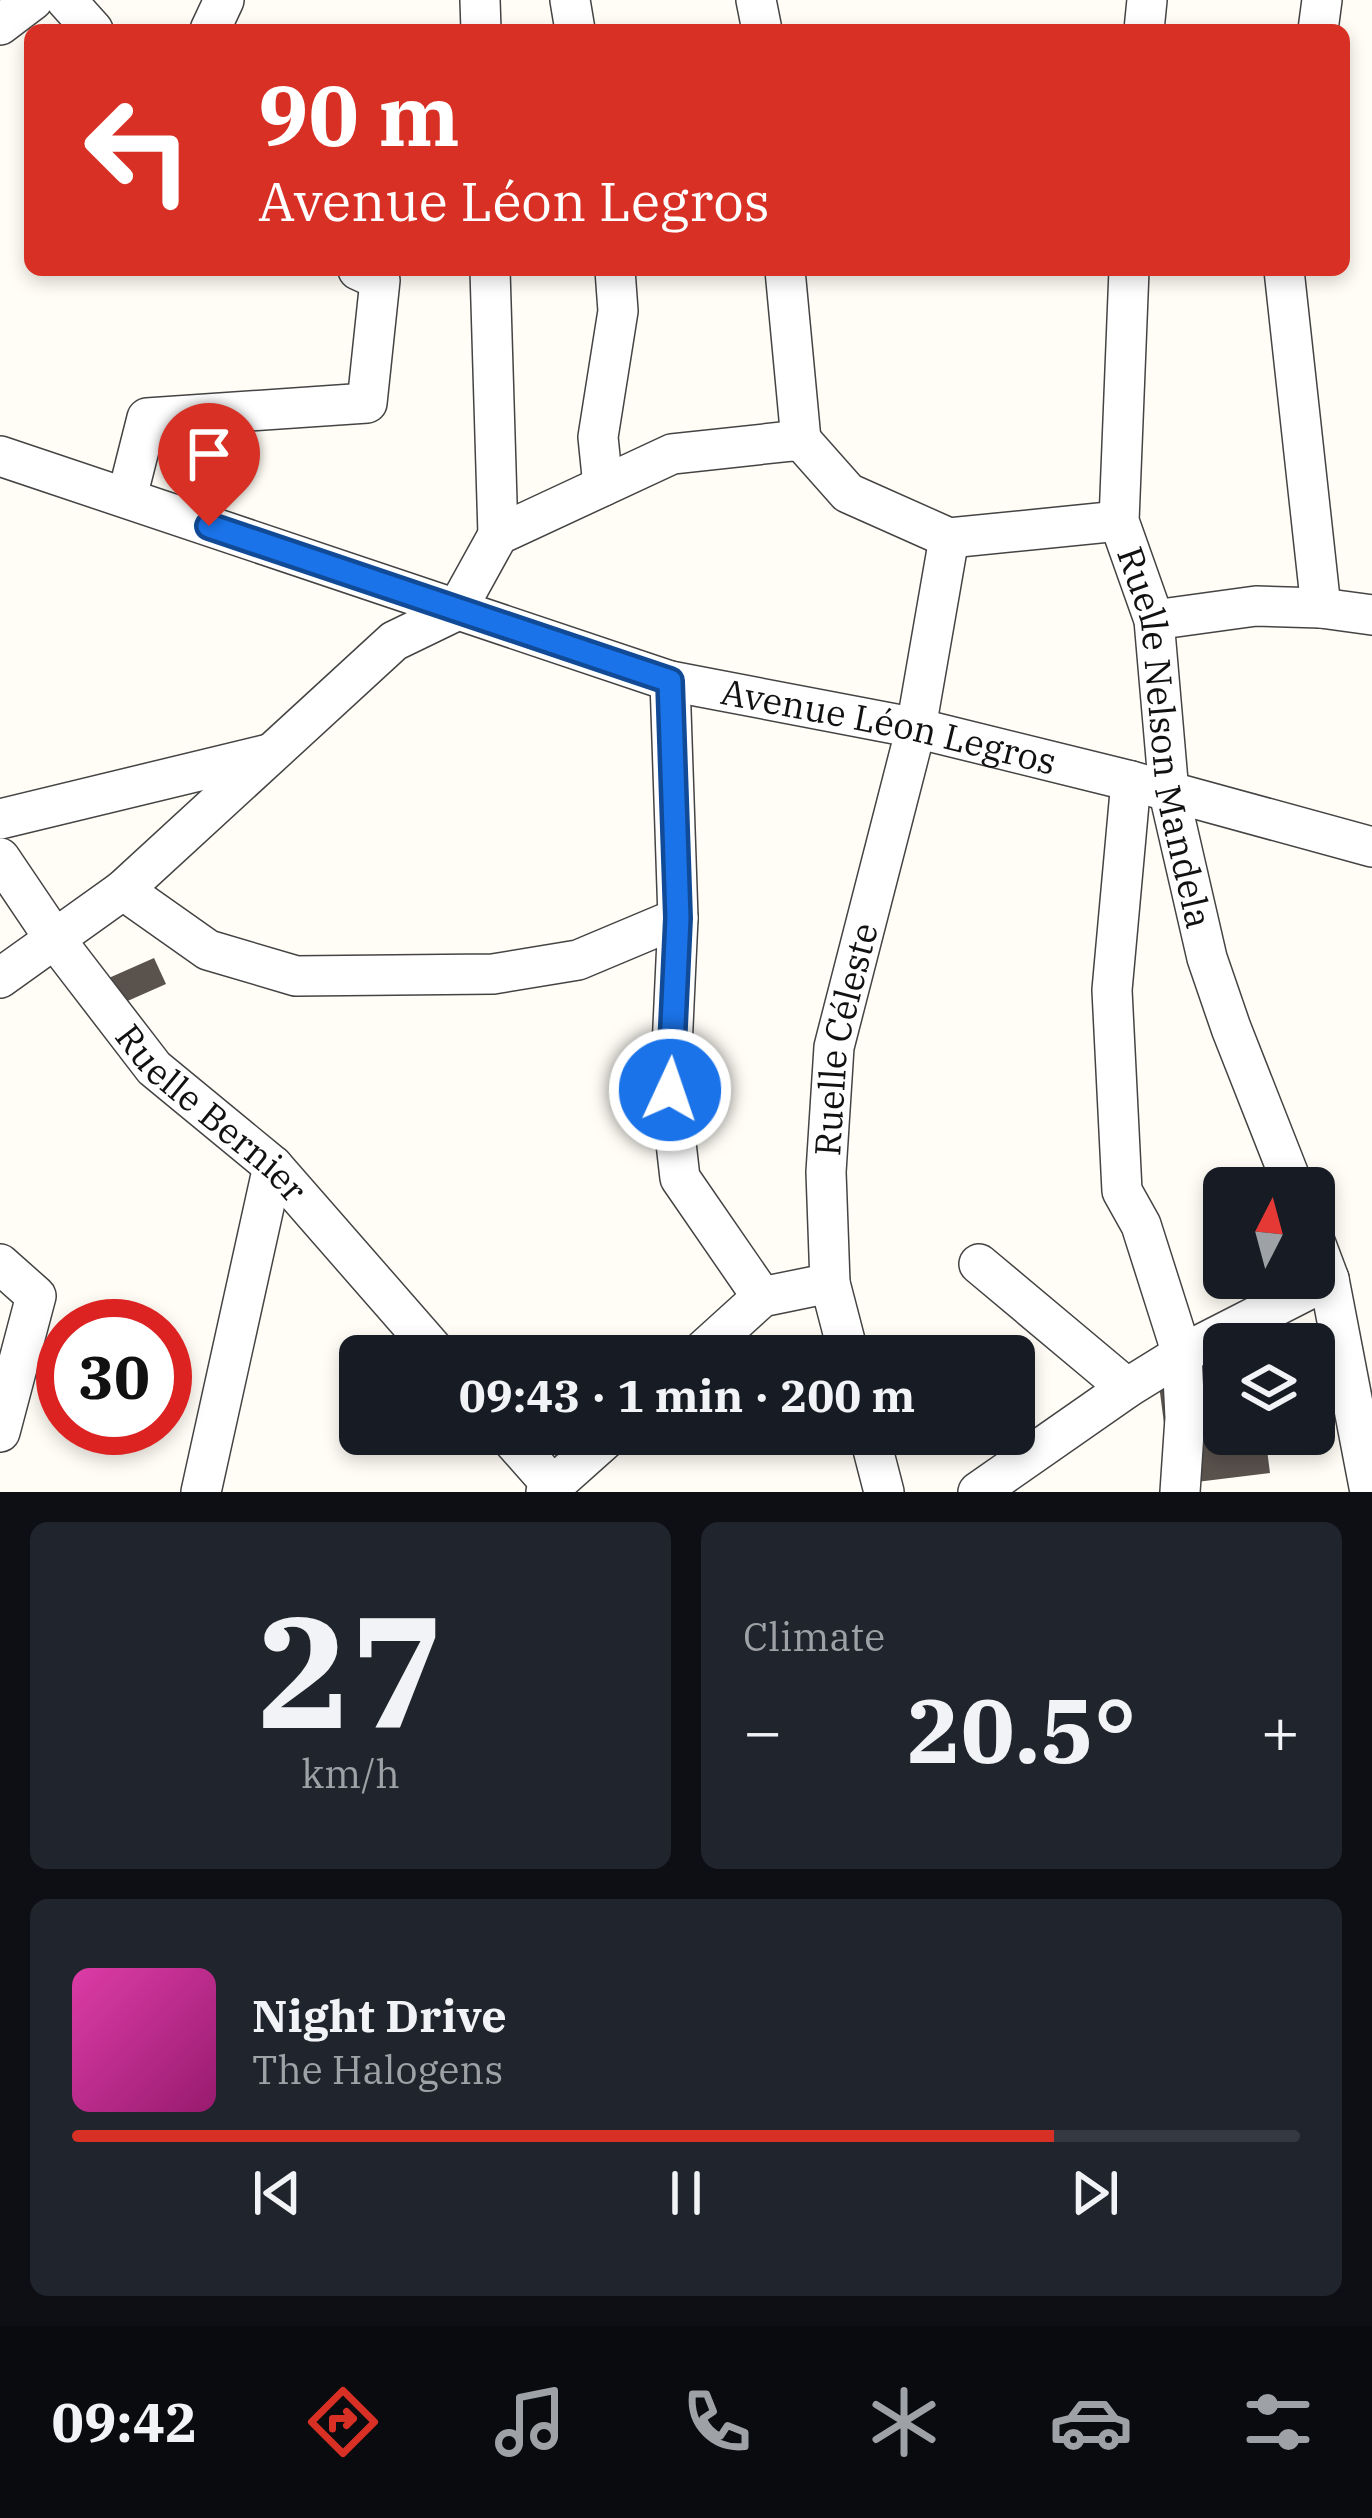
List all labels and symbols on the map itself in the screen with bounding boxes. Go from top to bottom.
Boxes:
pin [158,403,260,526]
street label: Ruelle Nelson Mandela [1107,540,1223,933]
street label: Avenue Léon Legros [717,667,1061,785]
street label: Ruelle Céleste [803,917,888,1157]
street label: Ruelle Bernier [106,1014,318,1211]
position arrow [607,1027,733,1153]
north arrow [1203,1167,1335,1299]
speed limit sign: 30 [36,1299,192,1455]

